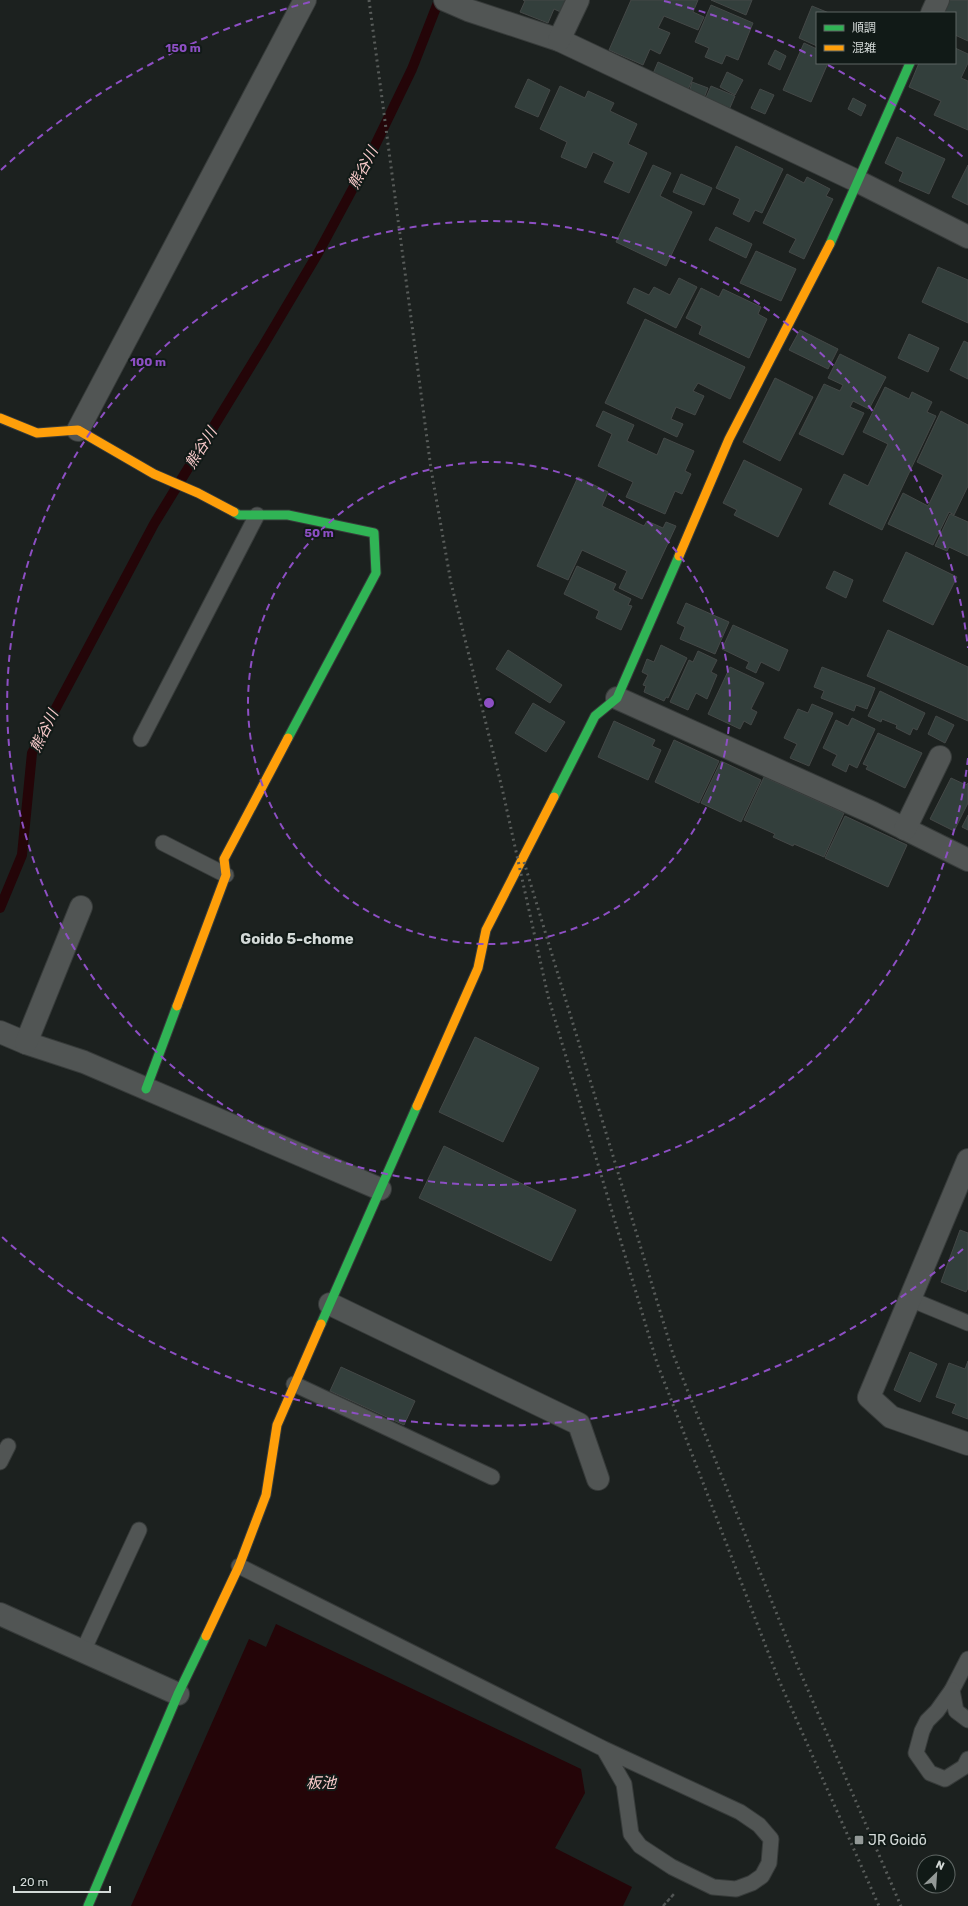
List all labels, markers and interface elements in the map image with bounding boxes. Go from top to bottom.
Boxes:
legend [816,12,956,64]
text: 順調 [852,21,876,35]
text: 150 m [165,41,201,55]
text: 混雑 [852,41,876,55]
water label: 熊谷川 [344,142,382,192]
text: 100 m [130,355,166,369]
water label: 熊谷川 [181,422,222,472]
text: 50 m [304,526,334,540]
centre of rings [482,696,496,710]
water label: 熊谷川 [26,705,63,755]
district label: Goido 5-chome [240,930,354,948]
water label: 板池 [306,1774,338,1792]
place label: JR Goidō [868,1832,927,1849]
marker: JR Goidō [853,1834,865,1846]
north arrow [916,1854,956,1894]
text: N [934,1858,946,1873]
scale bar [14,1868,110,1894]
text: 20 m [20,1875,48,1889]

